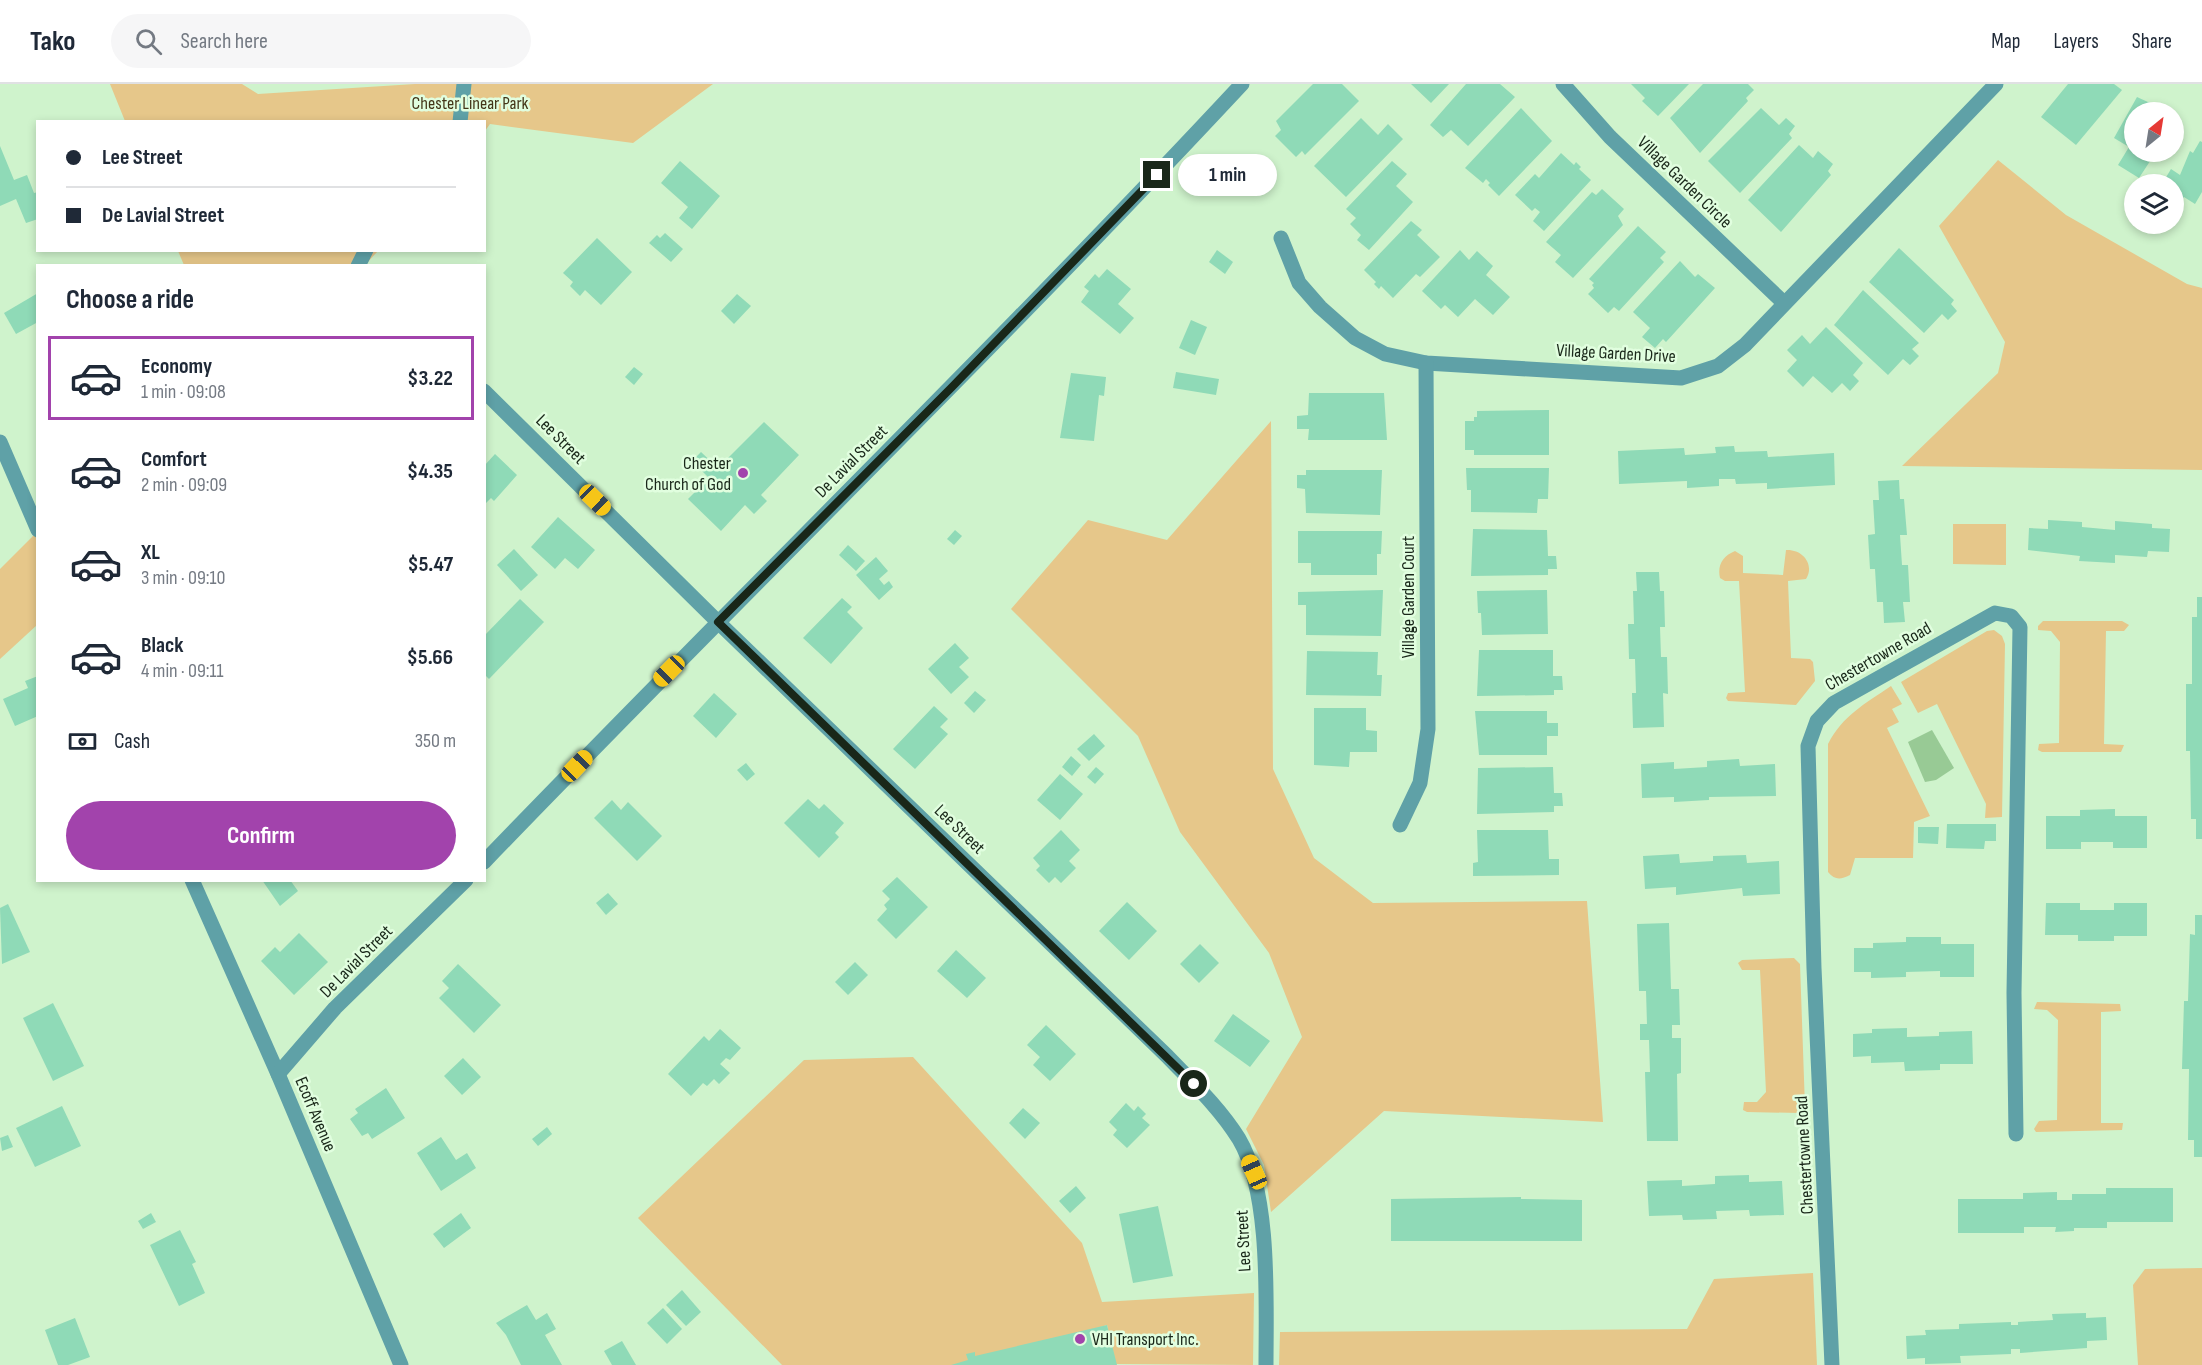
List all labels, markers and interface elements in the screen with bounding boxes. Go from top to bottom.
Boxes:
search box [111,14,531,68]
text: Tako [30,25,75,58]
icon: search [132,25,165,58]
text: Search here [180,28,268,55]
text: Map [1991,29,2020,54]
text: Layers [2053,29,2099,54]
text: Share [2132,29,2172,54]
park label: Chester Linear Park [412,93,529,114]
north arrow [2124,102,2184,162]
map controls [2124,102,2184,234]
street label: Village Garden Circle [1633,132,1736,233]
text: Lee Street [102,144,183,171]
callout: 1 min [1178,154,1277,196]
route end [1143,161,1170,188]
text: 1 min [1209,163,1246,187]
button: layers [2124,174,2184,234]
text: De Lavial Street [102,202,224,229]
text: Choose a ride [66,284,194,316]
street label: Village Garden Drive [1556,340,1676,367]
icon: car [69,351,123,405]
text: Economy [141,353,212,380]
text: $3.22 [407,365,453,392]
text: 1 min · 09:08 [141,380,226,404]
street label: Lee Street [531,410,590,469]
street label: De Lavial Street [811,420,892,502]
icon: car [69,444,123,498]
text: Comfort [141,446,207,473]
place label: Chester Church of God [645,453,731,495]
text: $4.35 [407,458,453,485]
marker: Chester Church of God [736,466,750,480]
text: 2 min · 09:09 [141,473,227,497]
car [576,481,614,519]
street label: Village Garden Court [1398,535,1419,658]
icon: car [69,537,123,591]
text: XL [141,539,160,566]
text: $5.47 [407,551,453,578]
text: 3 min · 09:10 [141,566,226,590]
street label: Chestertowne Road [1822,618,1935,695]
icon: car [69,630,123,684]
text: Black [141,632,183,659]
text: $5.66 [407,644,453,671]
car [650,652,688,690]
text: 4 min · 09:11 [141,659,224,683]
icon: cash [66,725,99,758]
text: Cash [114,728,150,755]
text: 350 m [415,729,456,753]
car [558,747,596,785]
street label: Lee Street [930,800,990,859]
button: Confirm [66,801,456,870]
street label: De Lavial Street [316,920,397,1002]
route start [1180,1070,1207,1097]
street label: Ecoff Avenue [290,1074,341,1155]
street label: Chestertowne Road [1791,1095,1818,1215]
car [1238,1152,1270,1192]
street label: Lee Street [1231,1209,1256,1272]
place label: VHI Transport Inc. [1092,1329,1199,1350]
marker: VHI Transport Inc. [1073,1332,1087,1346]

